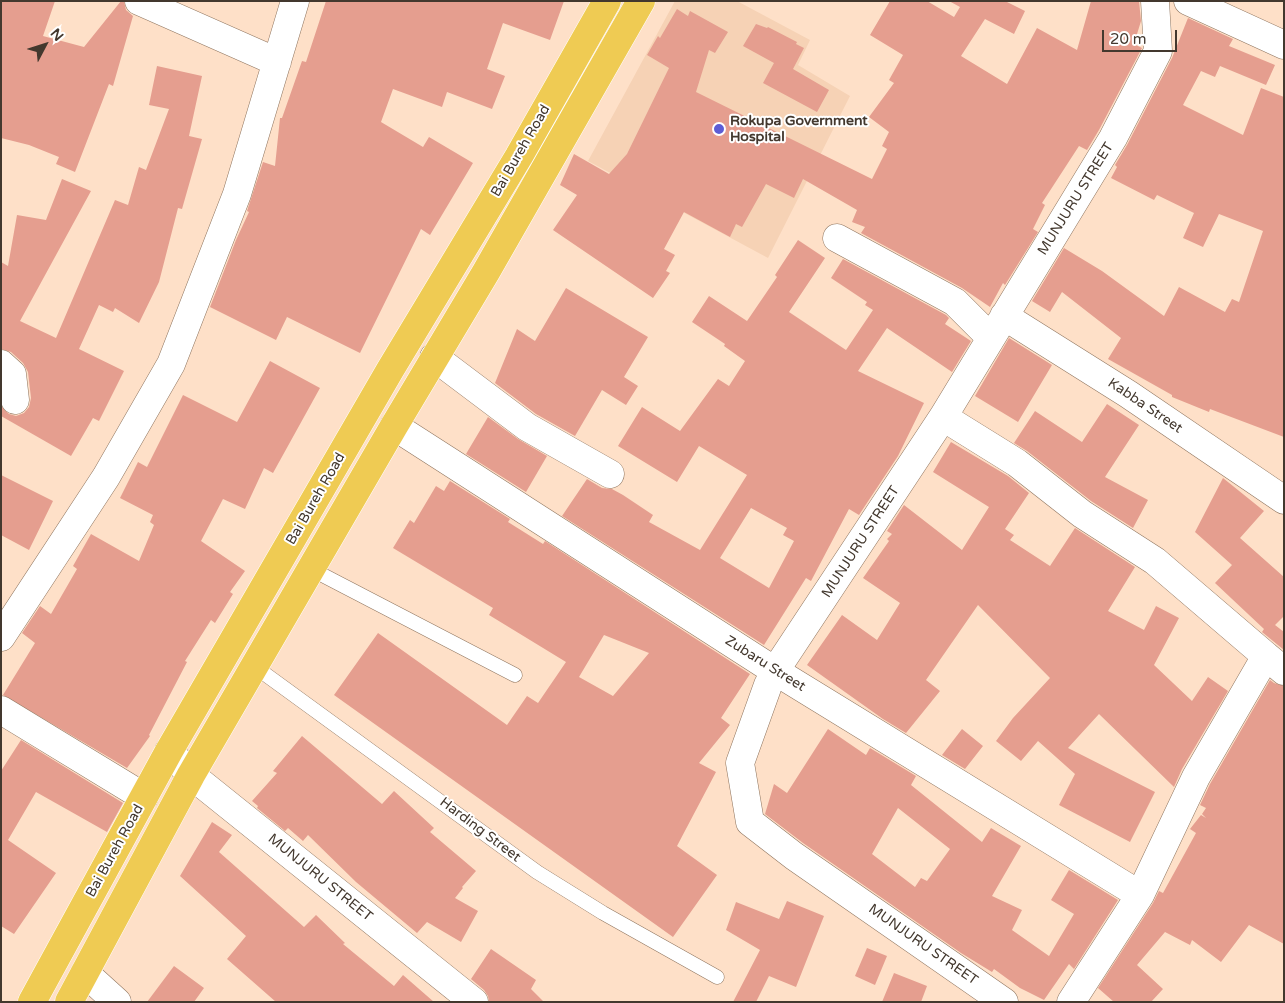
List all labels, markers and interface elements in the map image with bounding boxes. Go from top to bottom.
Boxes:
north arrow [20,20,70,70]
scale bar [1105,20,1180,52]
text: N [47,25,67,45]
text: 20 m [1110,30,1147,48]
street label: Bai Bureh Road [488,102,554,200]
place label: Rokupa Government Hospital [730,113,868,146]
marker: Rokupa Government Hospital [712,122,726,136]
street label: MUNJURU STREET [1035,140,1117,258]
street label: Kabba Street [1104,375,1186,437]
street label: Bai Bureh Road [283,450,349,548]
street label: MUNJURU STREET [819,483,903,601]
street label: Zubaru Street [722,633,808,695]
street label: Harding Street [436,794,524,866]
street label: Bai Bureh Road [83,802,147,900]
street label: MUNJURU STREET [264,831,376,925]
street label: MUNJURU STREET [865,901,981,989]

